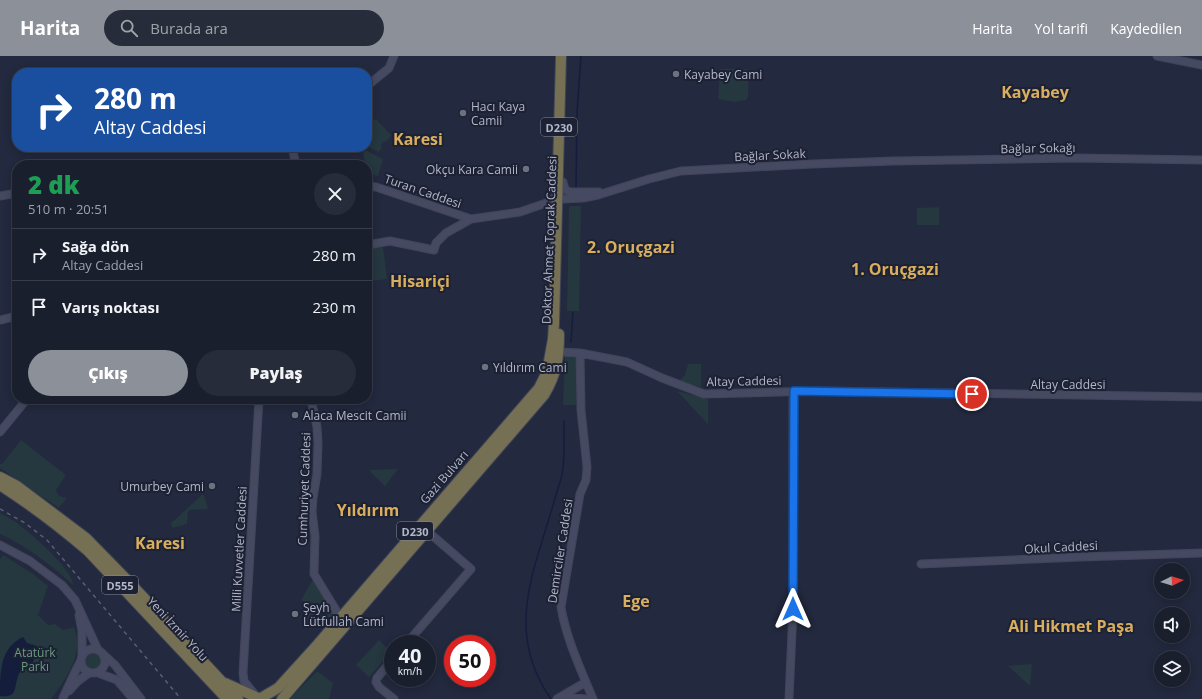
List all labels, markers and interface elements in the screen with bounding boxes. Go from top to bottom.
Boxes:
search box [104,10,384,46]
text: Harita [20,15,80,41]
icon: search [118,17,140,39]
text: Burada ara [150,18,228,38]
text: Harita [972,19,1012,38]
text: Yol tarifi [1034,19,1088,38]
text: Kaydedilen [1110,19,1182,38]
place label: Kayabey Cami [684,66,762,83]
marker: Kayabey Cami [671,69,681,79]
text: 280 m [94,79,177,117]
district label: Kayabey [1001,81,1070,103]
icon: right [28,84,80,136]
place label: Hacı Kaya Camii [471,98,525,129]
marker: Hacı Kaya Camii [458,108,468,118]
text: Altay Caddesi [94,115,207,139]
road number: D230 [541,118,577,136]
district label: Karesi [393,128,443,150]
street label: Bağlar Sokağı [1000,139,1076,157]
street label: Bağlar Sokak [734,145,807,165]
street label: Doktor Ahmet Toprak Caddesi [538,156,560,324]
place label: Okçu Kara Camii [426,161,518,178]
marker: Okçu Kara Camii [521,164,531,174]
text: 2 dk [28,168,80,201]
street label: Turan Caddesi [382,170,464,212]
button: close [314,173,356,215]
text: 510 m · 20:51 [28,200,109,218]
text: Sağa dön [62,236,129,256]
district label: 2. Oruçgazi [587,236,675,258]
icon: right [28,244,50,266]
text: 280 m [312,245,356,265]
text: Altay Caddesi [62,256,143,274]
district label: 1. Oruçgazi [851,258,939,280]
district label: Hisariçi [390,270,450,292]
icon: arrive [28,296,50,318]
text: Varış noktası [62,297,160,317]
text: 230 m [312,297,356,317]
button: Çıkış [28,350,188,396]
button: Paylaş [196,350,356,396]
place label: Yıldırım Cami [493,359,567,376]
marker: Yıldırım Cami [480,362,490,372]
street label: Altay Caddesi [706,372,782,390]
street label: Altay Caddesi [1030,376,1106,393]
pin [955,377,989,411]
icon: arrive [961,383,983,405]
place label: Alaca Mescit Camii [303,407,407,424]
marker: Alaca Mescit Camii [290,410,300,420]
street label: Cumhuriyet Caddesi [294,432,314,546]
street label: Gazi Bulvarı [416,447,472,507]
place label: Umurbey Cami [120,478,204,495]
marker: Umurbey Cami [207,481,217,491]
street label: Milli Kuvvetler Caddesi [227,486,251,612]
street label: Demirciler Caddesi [543,498,577,604]
district label: Yıldırım [337,499,399,521]
road number: D230 [397,522,433,540]
district label: Karesi [135,532,185,554]
street label: Okul Caddesi [1024,537,1098,557]
north arrow [1154,563,1190,599]
map controls [1154,563,1190,687]
road number: D555 [102,576,138,594]
position arrow [772,588,814,630]
district label: Ege [622,590,650,612]
street label: Yeni İzmir Yolu [144,593,212,665]
place label: Şeyh Lütfullah Cami [303,599,384,630]
button: sound [1154,607,1190,643]
marker: Şeyh Lütfullah Cami [290,609,300,619]
district label: Ali Hikmet Paşa [1008,615,1134,637]
speed limit sign: 50 [444,635,496,687]
text: 40 [399,642,421,669]
park label: Atatürk Parkı [14,644,56,675]
button: layers [1154,651,1190,687]
text: km/h [398,664,422,678]

